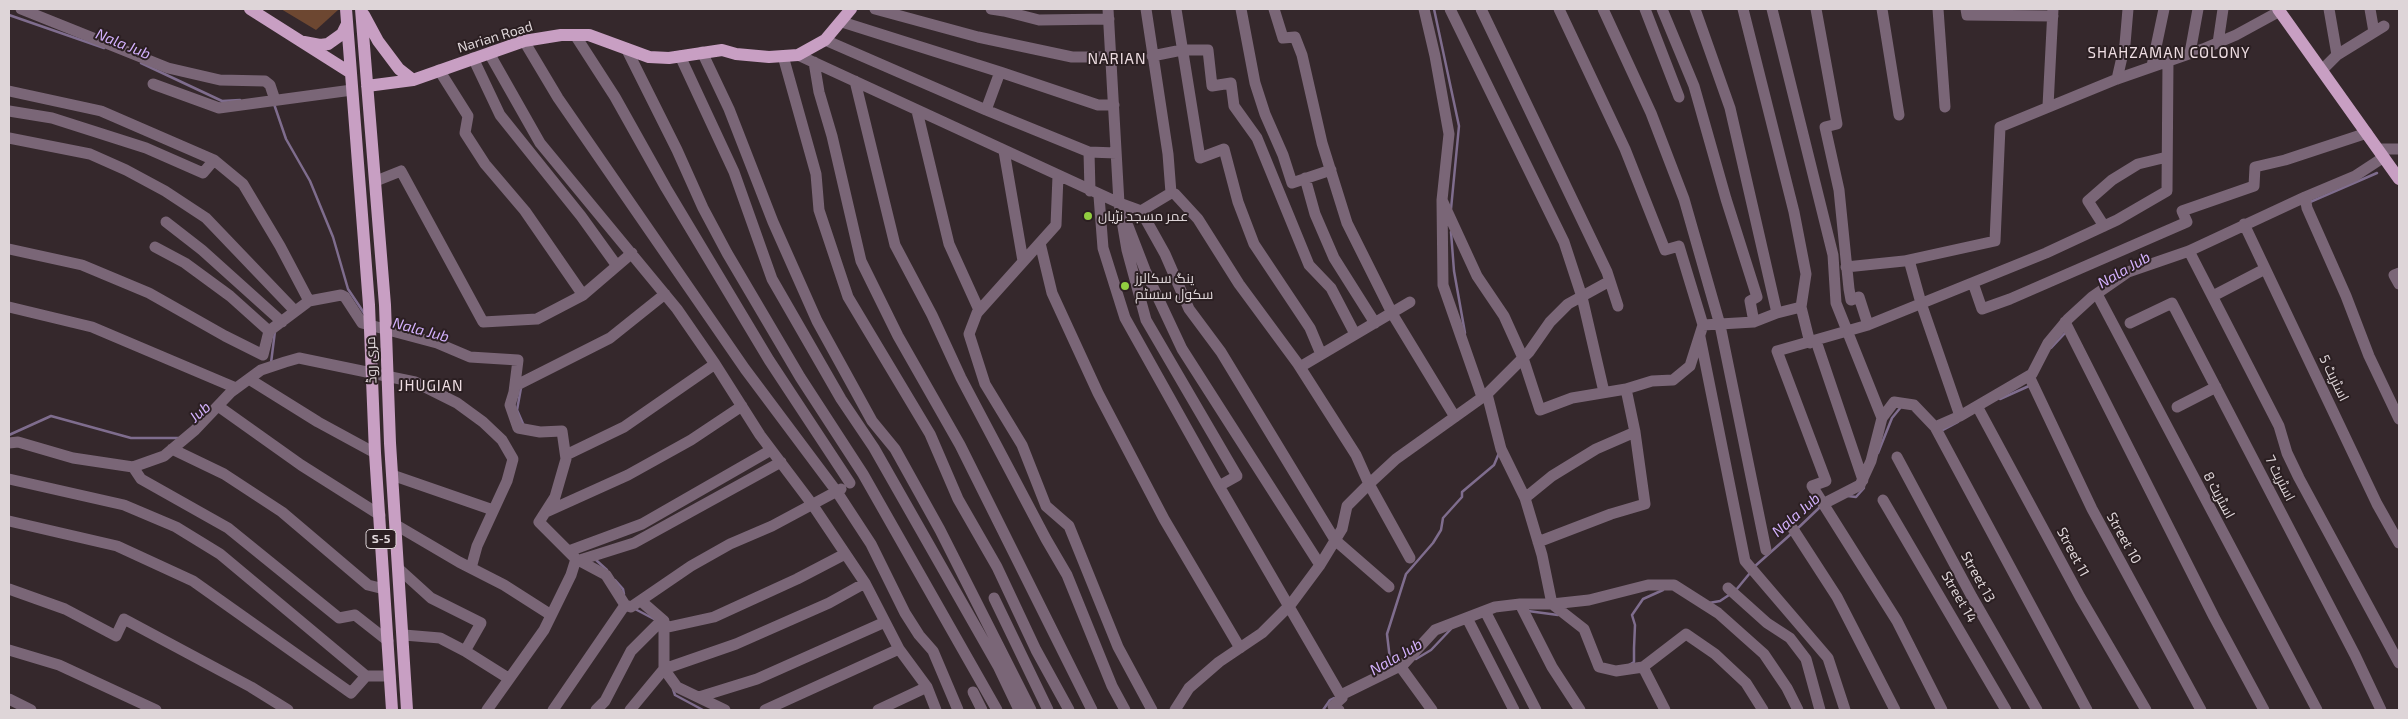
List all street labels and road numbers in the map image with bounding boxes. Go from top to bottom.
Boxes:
street label: Narian Road [455,18,535,56]
street label: مری روڈ [362,336,380,384]
street label: اسٹریٹ 5 [2316,352,2352,404]
street label: اسٹریٹ 7 [2261,452,2299,504]
street label: اسٹریٹ 8 [2200,469,2238,521]
street label: Street 10 [2103,509,2145,567]
street label: Street 11 [2053,525,2093,579]
road number: S-5 [366,530,396,548]
street label: Street 13 [1957,549,1999,605]
street label: Street 14 [1938,568,1980,626]

